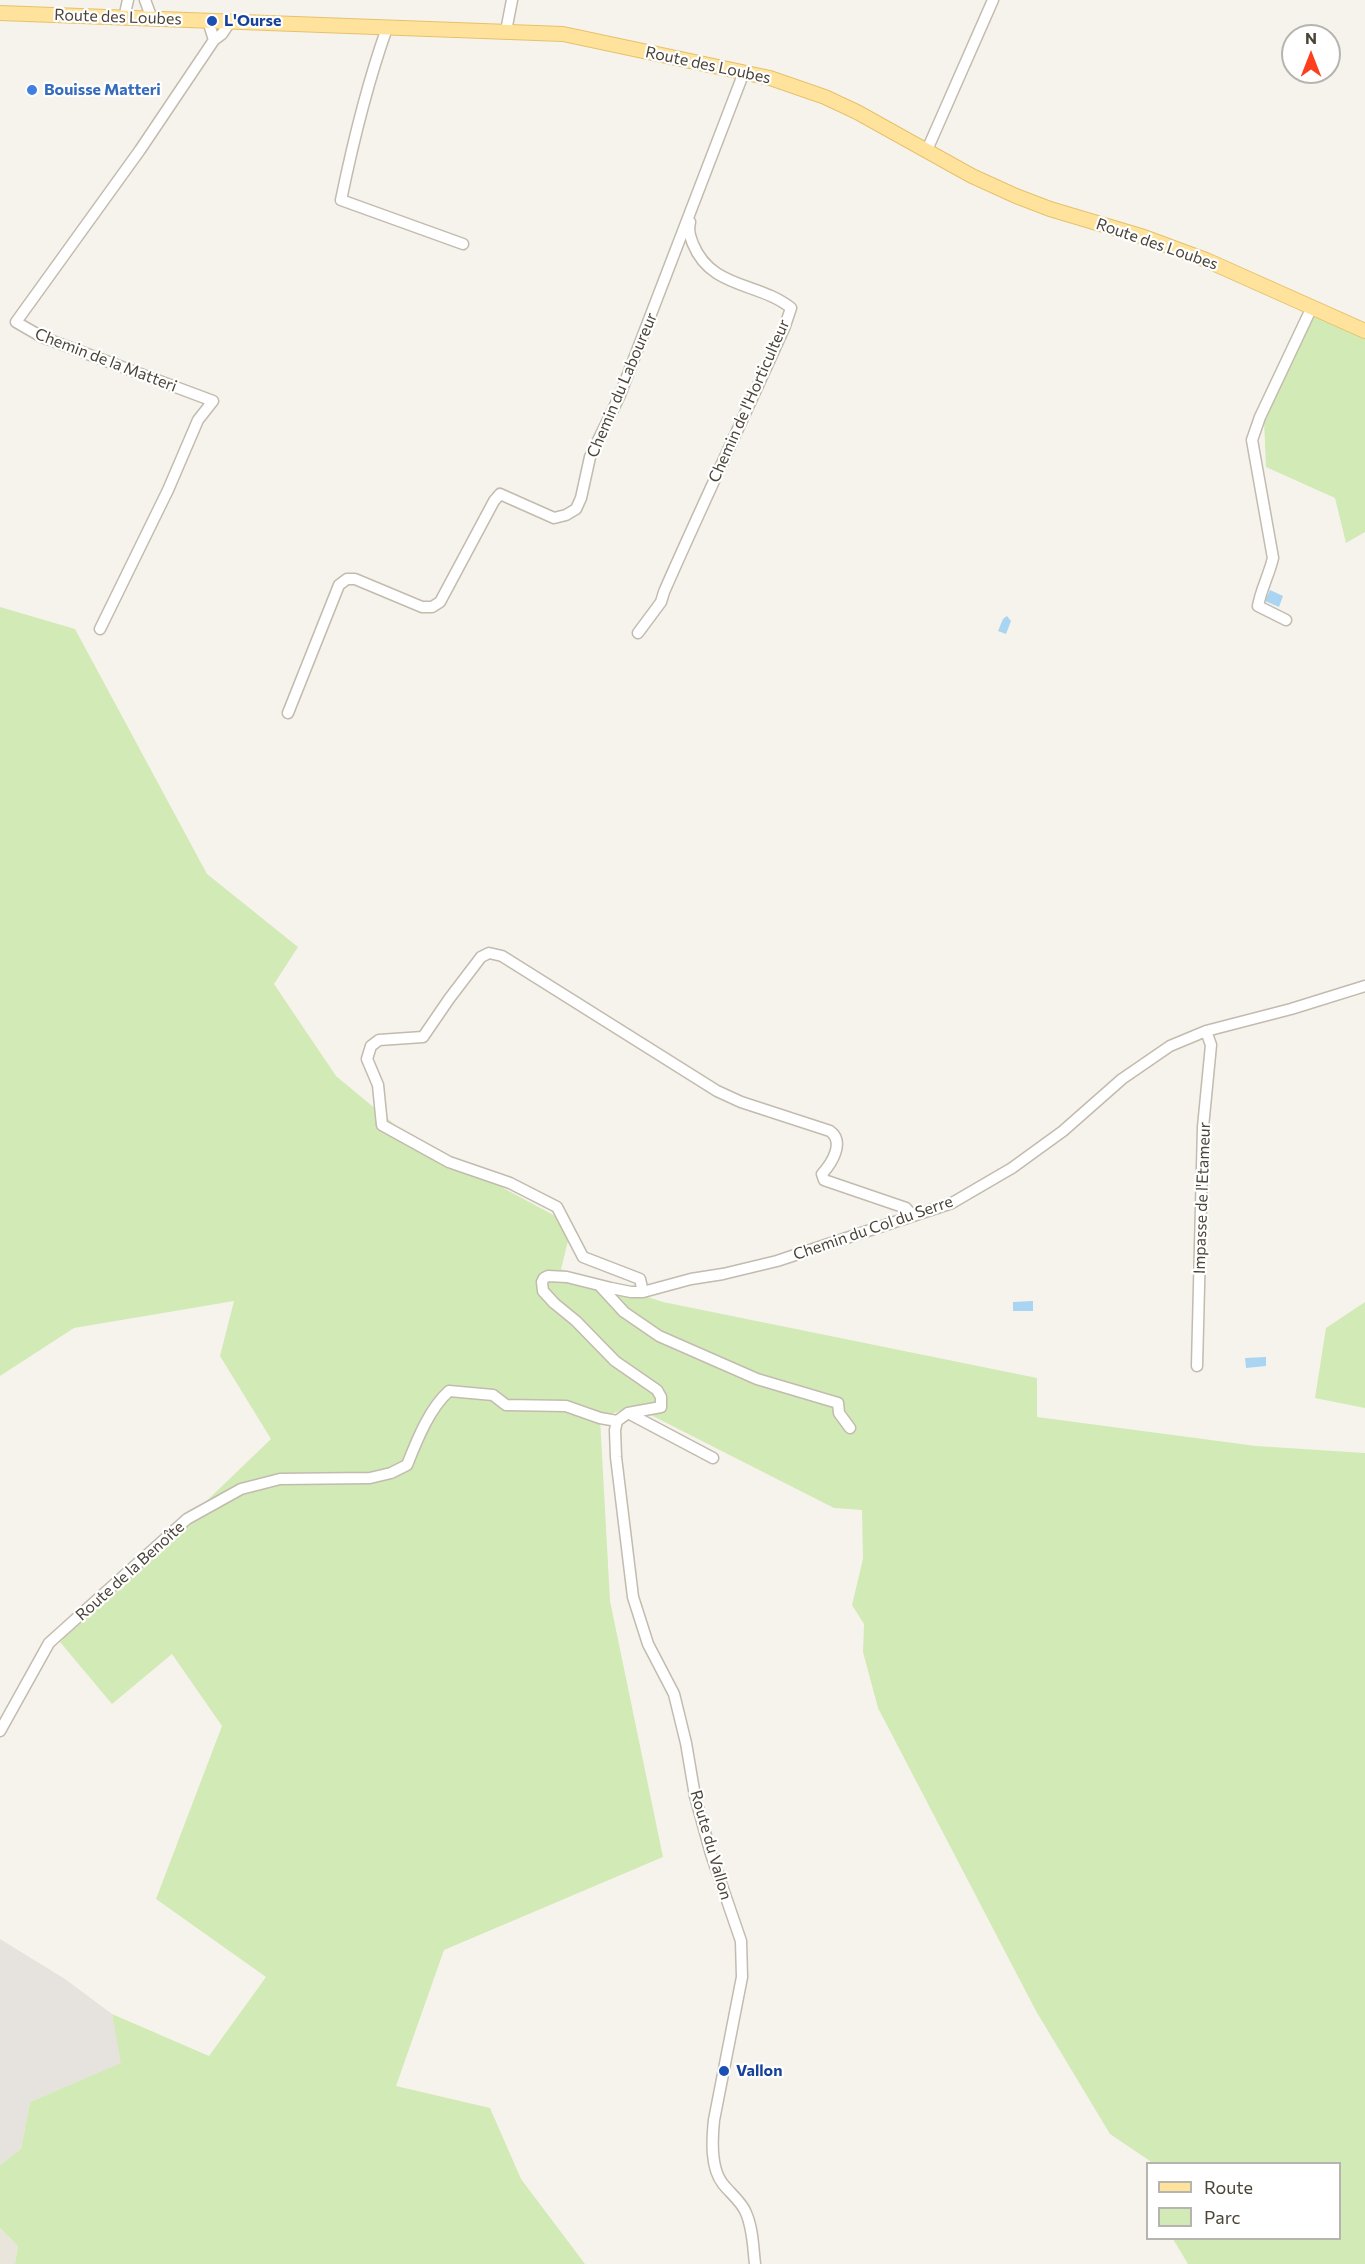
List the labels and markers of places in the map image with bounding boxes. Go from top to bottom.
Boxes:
place label: L'Ourse [224,11,281,31]
marker: L'Ourse [205,14,219,28]
place label: Bouisse Matteri [44,80,161,100]
marker: Bouisse Matteri [25,83,39,97]
place label: Vallon [736,2061,782,2081]
marker: Vallon [717,2064,731,2078]

